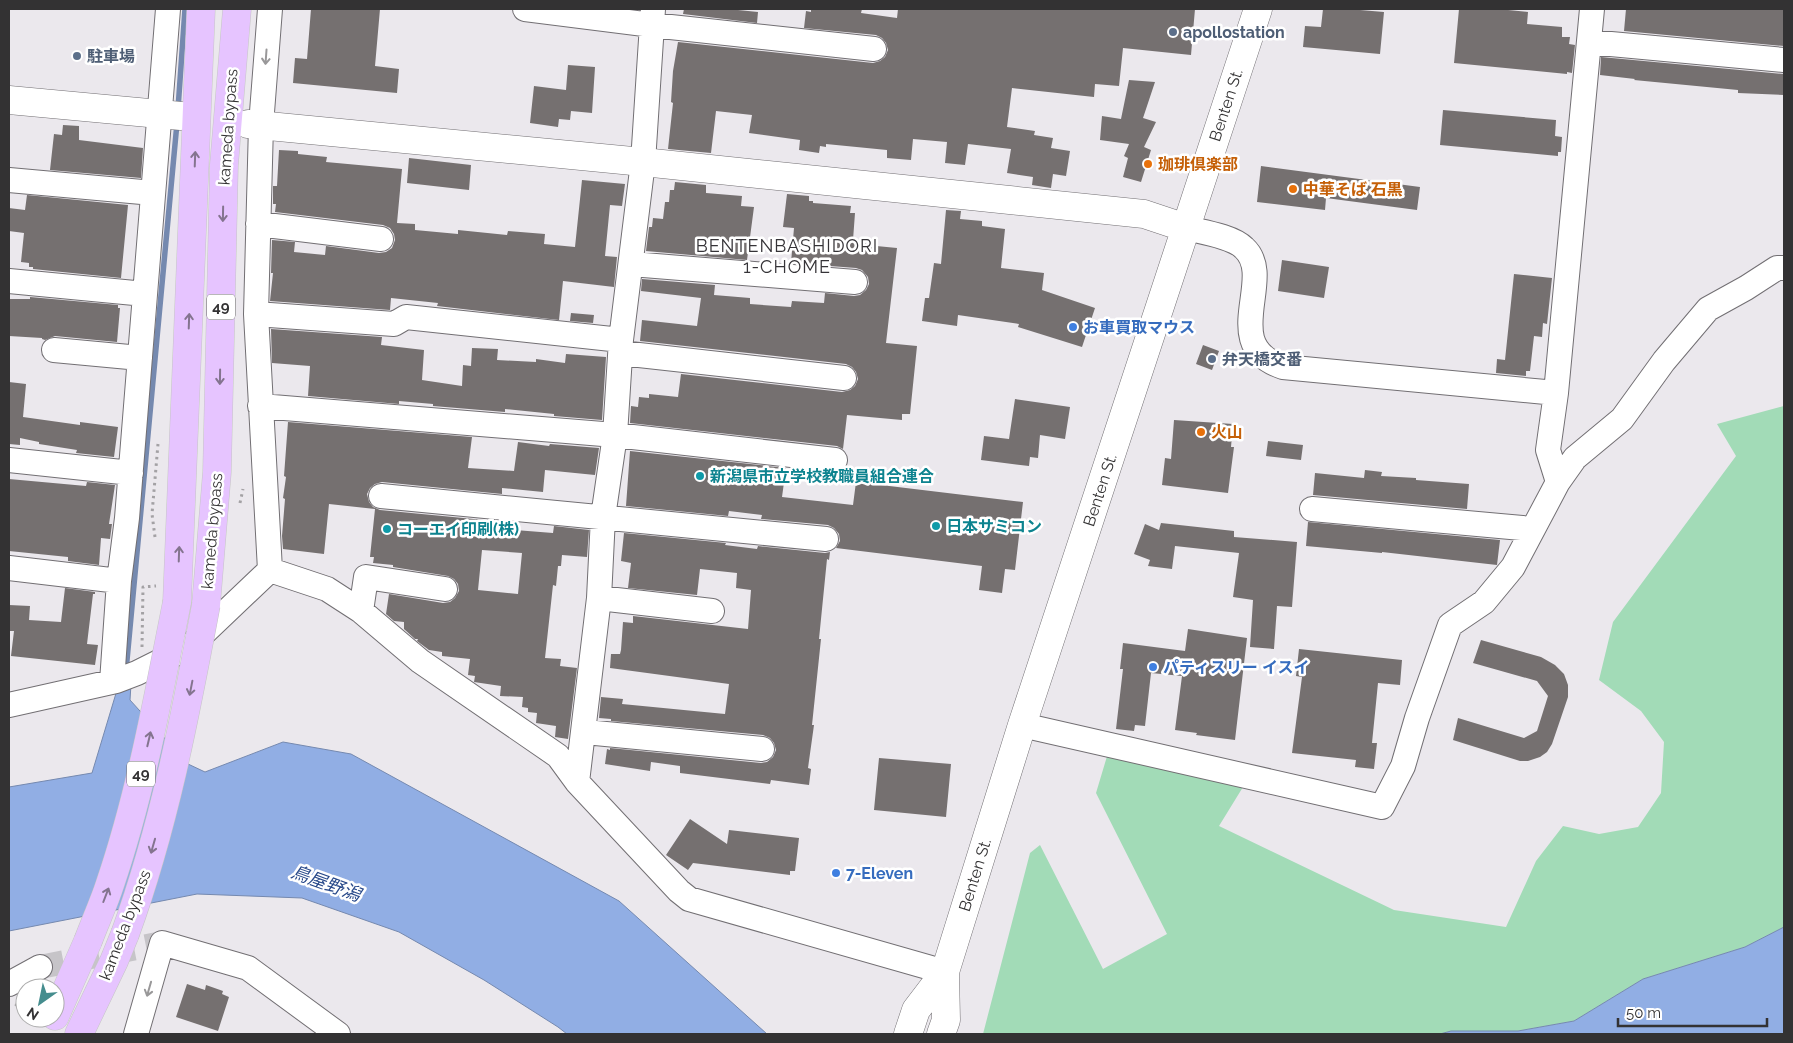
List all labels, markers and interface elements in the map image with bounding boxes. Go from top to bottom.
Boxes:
place label: apollostation [1183,23,1285,42]
marker: apollostation [1167,26,1179,38]
place label: 駐車場 [87,47,135,66]
one-way arrow [262,49,271,65]
marker: 駐車場 [71,50,83,62]
street label: Benten St. [1205,66,1247,144]
street label: kameda bypass [214,68,242,186]
one-way arrow [191,151,200,167]
place label: 珈琲倶楽部 [1158,155,1238,174]
marker: 珈琲倶楽部 [1142,158,1154,170]
place label: 中華そば 石黒 [1303,180,1403,199]
marker: 中華そば 石黒 [1287,183,1299,195]
one-way arrow [218,206,228,222]
district label: BENTENBASHIDORI 1-CHOME [696,235,878,277]
road number: 49 [207,294,235,320]
one-way arrow [184,314,193,330]
place label: お車買取マウス [1083,318,1195,337]
marker: お車買取マウス [1067,321,1079,333]
place label: 弁天橋交番 [1222,350,1302,369]
marker: 弁天橋交番 [1206,353,1218,365]
one-way arrow [215,369,224,385]
place label: 火山 [1211,423,1243,442]
marker: 火山 [1195,426,1207,438]
street label: Benten St. [1079,451,1121,529]
place label: 新潟県市立学校教職員組合連合 [710,467,934,486]
marker: 新潟県市立学校教職員組合連合 [694,470,706,482]
street label: kameda bypass [197,472,227,590]
place label: 日本サミコン [946,517,1042,536]
place label: コーエイ印刷(株) [397,520,519,539]
marker: 日本サミコン [930,520,942,532]
marker: コーエイ印刷(株) [381,523,393,535]
one-way arrow [175,546,184,562]
place label: パティスリー イスイ [1163,658,1309,677]
marker: パティスリー イスイ [1147,661,1159,673]
one-way arrow [185,679,195,695]
one-way arrow [145,731,154,747]
road number: 49 [127,762,155,786]
street label: Benten St. [955,836,995,914]
one-way arrow [148,837,158,853]
water label: 鳥屋野潟 [289,861,365,906]
place label: 7-Eleven [846,864,913,883]
street label: kameda bypass [95,867,155,983]
marker: 7-Eleven [830,867,842,879]
one-way arrow [102,888,111,903]
north arrow [15,978,65,1028]
one-way arrow [144,980,153,996]
scale bar [1618,996,1767,1028]
text: N [24,1004,42,1024]
text: 50 m [1626,1004,1661,1022]

